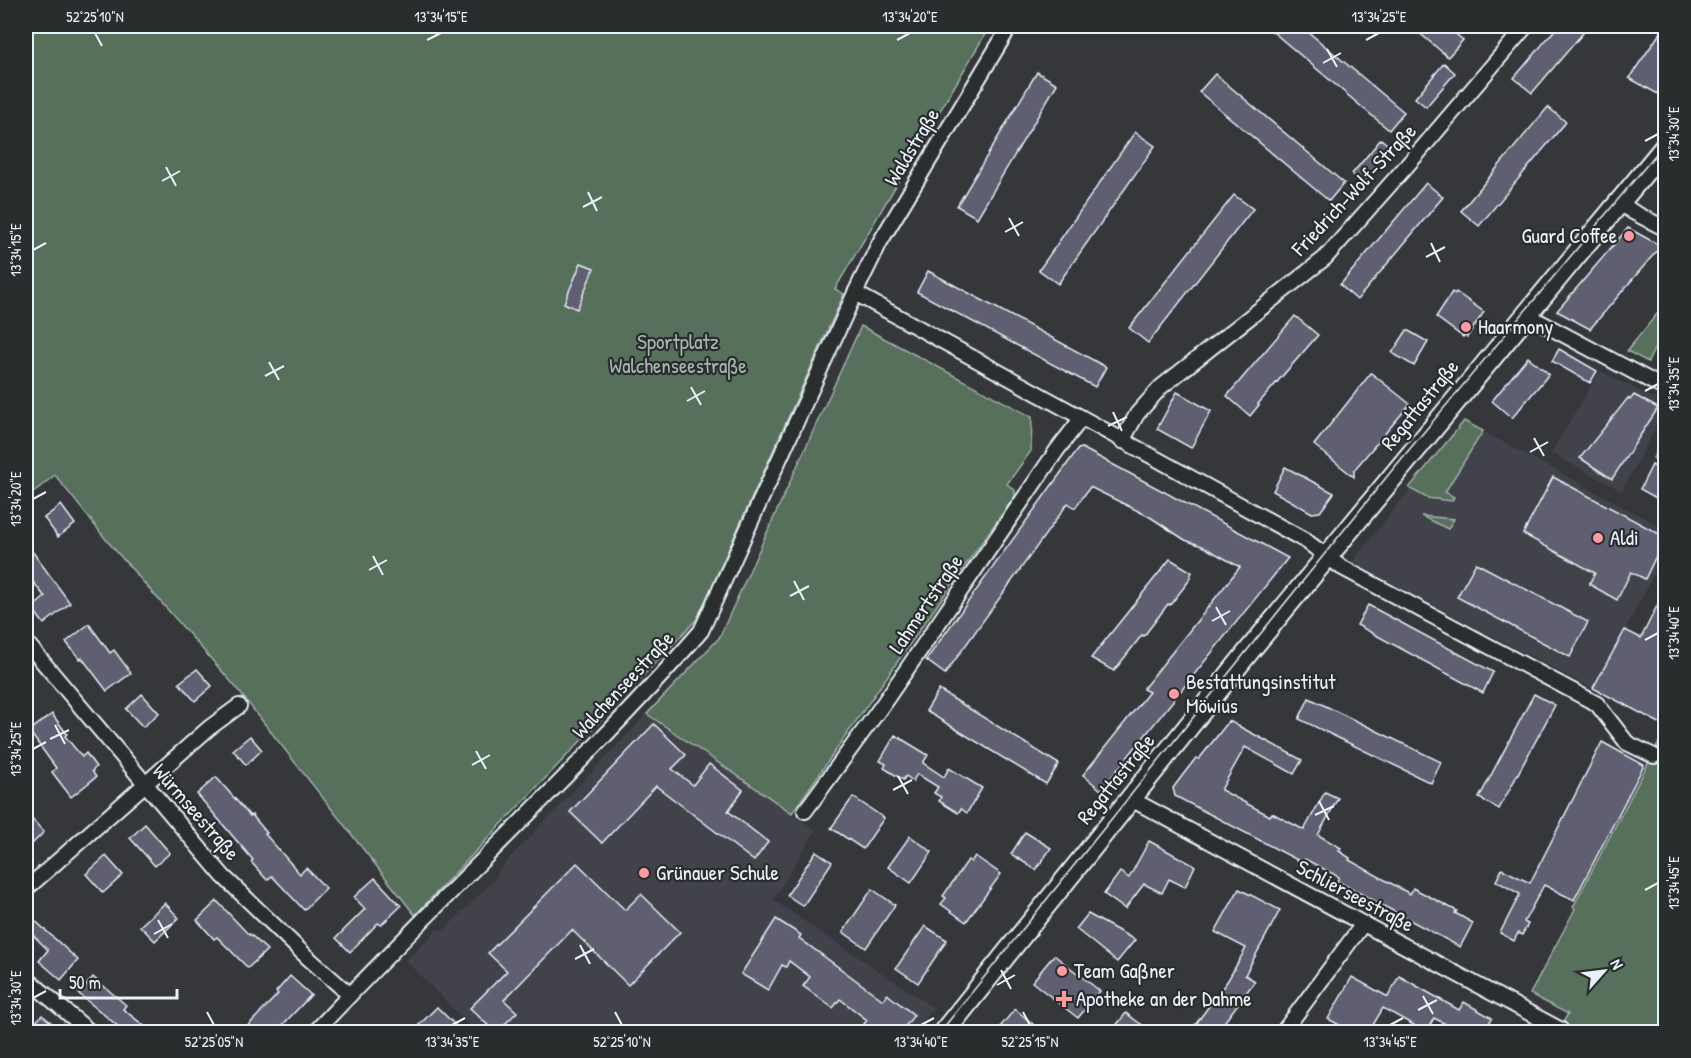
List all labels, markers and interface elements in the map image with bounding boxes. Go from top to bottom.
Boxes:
text: 52°25'10"N [66,6,124,27]
text: 13°34'15"E [414,6,468,27]
text: 13°34'20"E [882,6,938,27]
text: 13°34'25"E [1352,6,1407,27]
street label: Waldstraße [877,102,946,191]
text: 13°34'30"E [1663,106,1684,162]
street label: Friedrich-Wolf-Straße [1284,117,1423,263]
place label: Guard Coffee [1521,221,1617,250]
text: 13°34'15"E [5,223,26,277]
marker: Guard Coffee [1622,229,1636,243]
place label: Haarmony [1478,312,1554,341]
marker: Haarmony [1459,320,1473,334]
park label: Sportplatz Walchenseestraße [609,327,747,380]
street label: Regattastraße [1374,353,1465,456]
text: 13°34'35"E [1663,356,1684,411]
text: 13°34'20"E [5,471,26,527]
place label: Aldi [1610,523,1639,552]
marker: Aldi [1591,531,1605,545]
street label: Lahmertstraße [882,548,969,659]
text: 13°34'40"E [1663,606,1684,660]
street label: Walchenseestraße [565,625,680,745]
place label: Bestattungsinstitut Möwius [1186,667,1336,720]
marker: Bestattungsinstitut Möwius [1167,687,1181,701]
text: 13°34'25"E [5,721,26,777]
street label: Regattastraße [1070,727,1161,830]
street label: Würmseestraße [146,757,247,866]
street label: Schlierseestraße [1291,852,1419,939]
text: 13°34'45"E [1663,856,1684,910]
place label: Grünauer Schule [656,858,779,887]
marker: Grünauer Schule [637,866,651,880]
north arrow [1574,941,1634,1001]
text: N [1606,955,1629,973]
place label: Team Gaßner [1074,956,1175,985]
scale bar [60,962,177,1000]
marker: Team Gaßner [1055,964,1069,978]
text: 13°34'30"E [5,970,26,1026]
text: 50 m [69,970,101,995]
place label: Apotheke an der Dahme [1076,984,1252,1013]
marker: Apotheke an der Dahme [1057,992,1071,1006]
text: 52°25'05"N [185,1031,243,1052]
text: 13°34'35"E [425,1031,480,1052]
text: 52°25'10"N [593,1031,651,1052]
text: 13°34'40"E [894,1031,948,1052]
text: 52°25'15"N [1002,1031,1059,1052]
text: 13°34'45"E [1363,1031,1417,1052]

